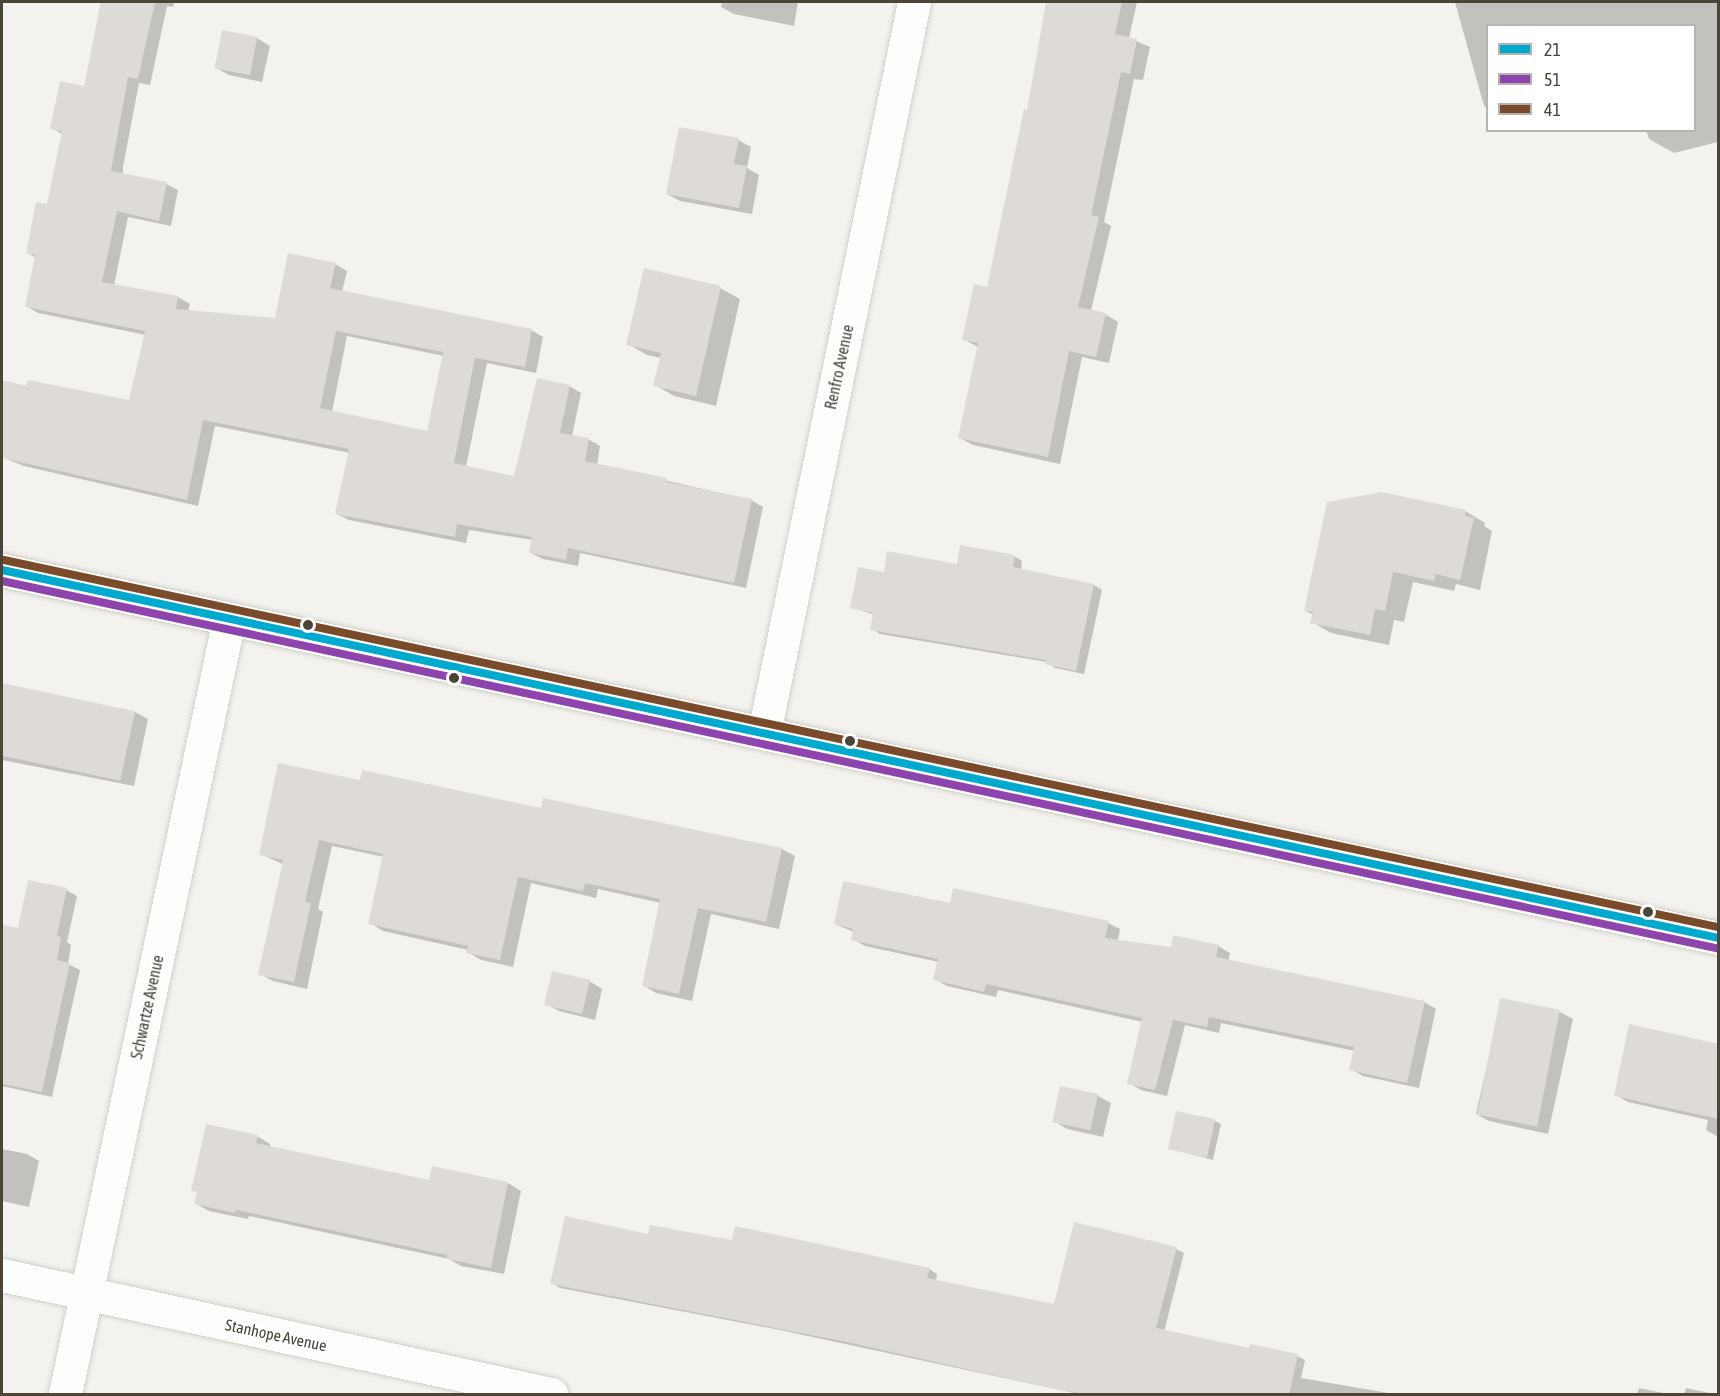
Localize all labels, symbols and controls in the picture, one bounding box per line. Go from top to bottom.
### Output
legend [1486,24,1696,132]
text: 21 [1544,39,1561,60]
text: 51 [1544,69,1561,90]
text: 41 [1544,99,1561,120]
street label: Renfro Avenue [821,323,857,411]
unlabelled marker [302,619,314,631]
unlabelled marker [448,672,460,684]
unlabelled marker [844,735,856,747]
unlabelled marker [1642,906,1654,918]
street label: Schwartze Avenue [127,953,167,1061]
street label: Stanhope Avenue [224,1315,328,1355]

